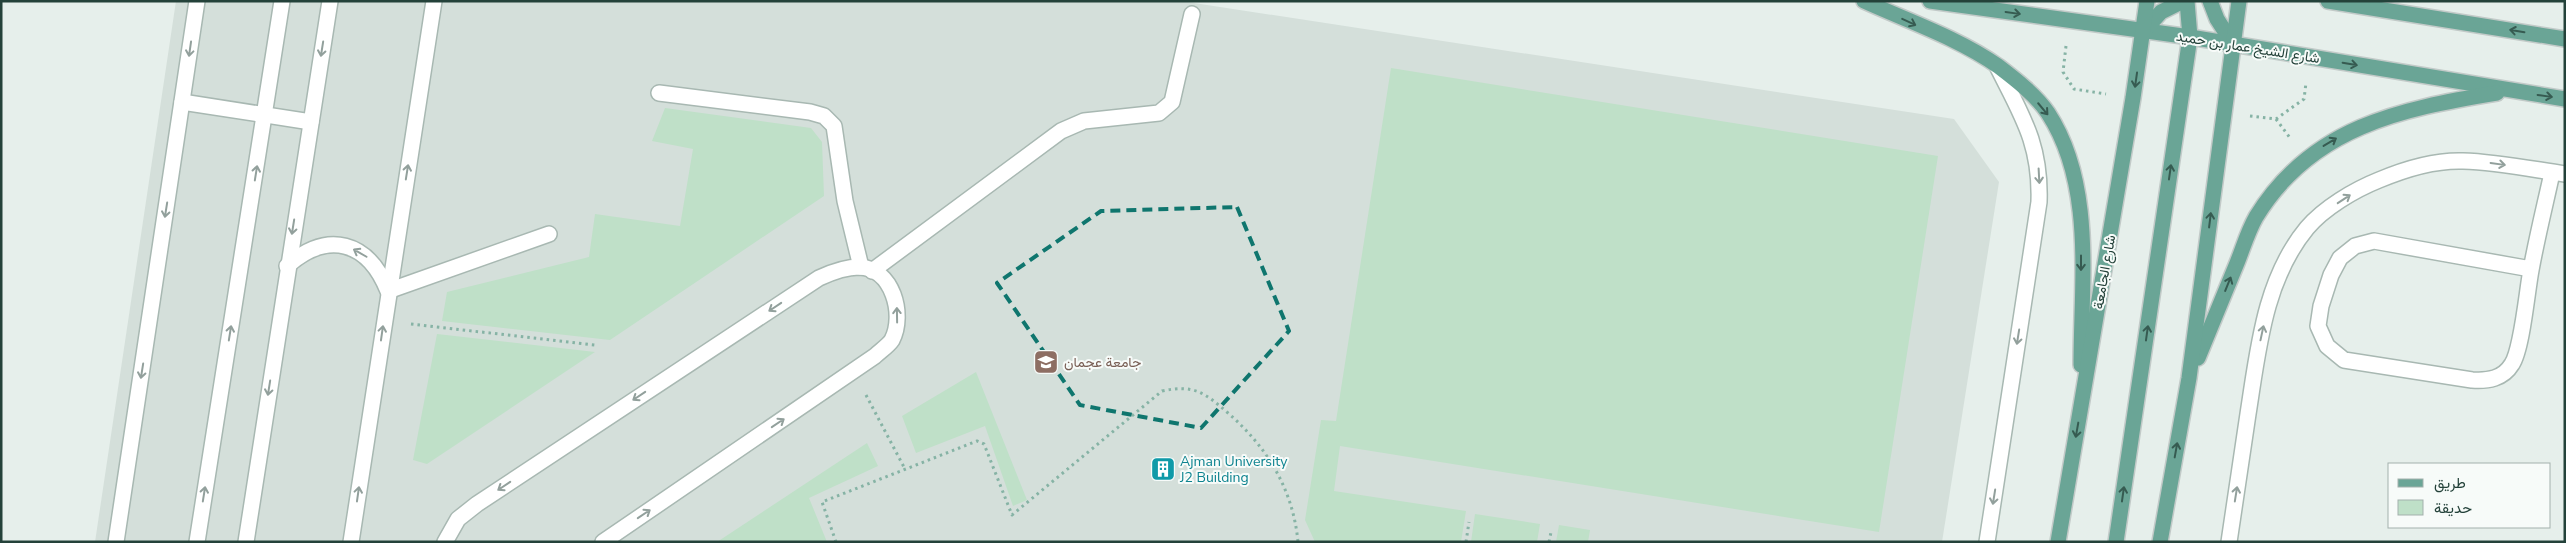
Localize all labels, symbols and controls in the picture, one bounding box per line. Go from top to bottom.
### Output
one-way arrow [2005,8,2021,18]
one-way arrow [1901,17,1916,27]
one-way arrow [2509,26,2525,36]
street label: شارع الشيخ عمار بن حميد [2175,27,2321,69]
one-way arrow [185,41,195,57]
one-way arrow [317,41,327,57]
one-way arrow [2342,59,2358,69]
one-way arrow [2131,72,2141,88]
one-way arrow [2536,91,2552,101]
one-way arrow [2038,102,2049,115]
one-way arrow [2323,136,2337,146]
one-way arrow [2490,159,2506,169]
one-way arrow [2165,164,2175,180]
one-way arrow [251,165,261,181]
one-way arrow [402,165,412,181]
one-way arrow [2034,168,2044,184]
one-way arrow [2336,194,2350,204]
one-way arrow [161,202,171,218]
one-way arrow [2205,212,2215,228]
one-way arrow [288,219,298,235]
street label: شارع الجامعة [2089,234,2121,311]
one-way arrow [353,248,367,258]
one-way arrow [2076,254,2086,271]
one-way arrow [2224,277,2233,293]
one-way arrow [768,302,782,312]
one-way arrow [892,308,902,324]
one-way arrow [377,325,387,341]
one-way arrow [2142,325,2152,341]
one-way arrow [226,326,236,342]
one-way arrow [2258,326,2267,342]
one-way arrow [2013,328,2023,344]
school or university icon: جامعة عجمان [1033,349,1059,375]
place label: جامعة عجمان [1064,353,1141,372]
one-way arrow [137,363,147,379]
one-way arrow [263,379,273,395]
one-way arrow [632,391,646,402]
one-way arrow [771,418,785,428]
one-way arrow [2071,422,2081,438]
one-way arrow [2172,442,2182,458]
place label: Ajman University J2 Building [1179,452,1288,487]
building icon: Ajman University J2 Building [1150,456,1176,482]
legend [2388,463,2551,528]
text: طريق [2434,473,2466,493]
one-way arrow [497,481,511,491]
one-way arrow [200,486,210,502]
one-way arrow [353,486,363,502]
one-way arrow [2119,486,2129,502]
one-way arrow [2231,486,2241,502]
one-way arrow [1988,489,1998,505]
text: حديقة [2434,498,2472,518]
one-way arrow [636,509,650,519]

